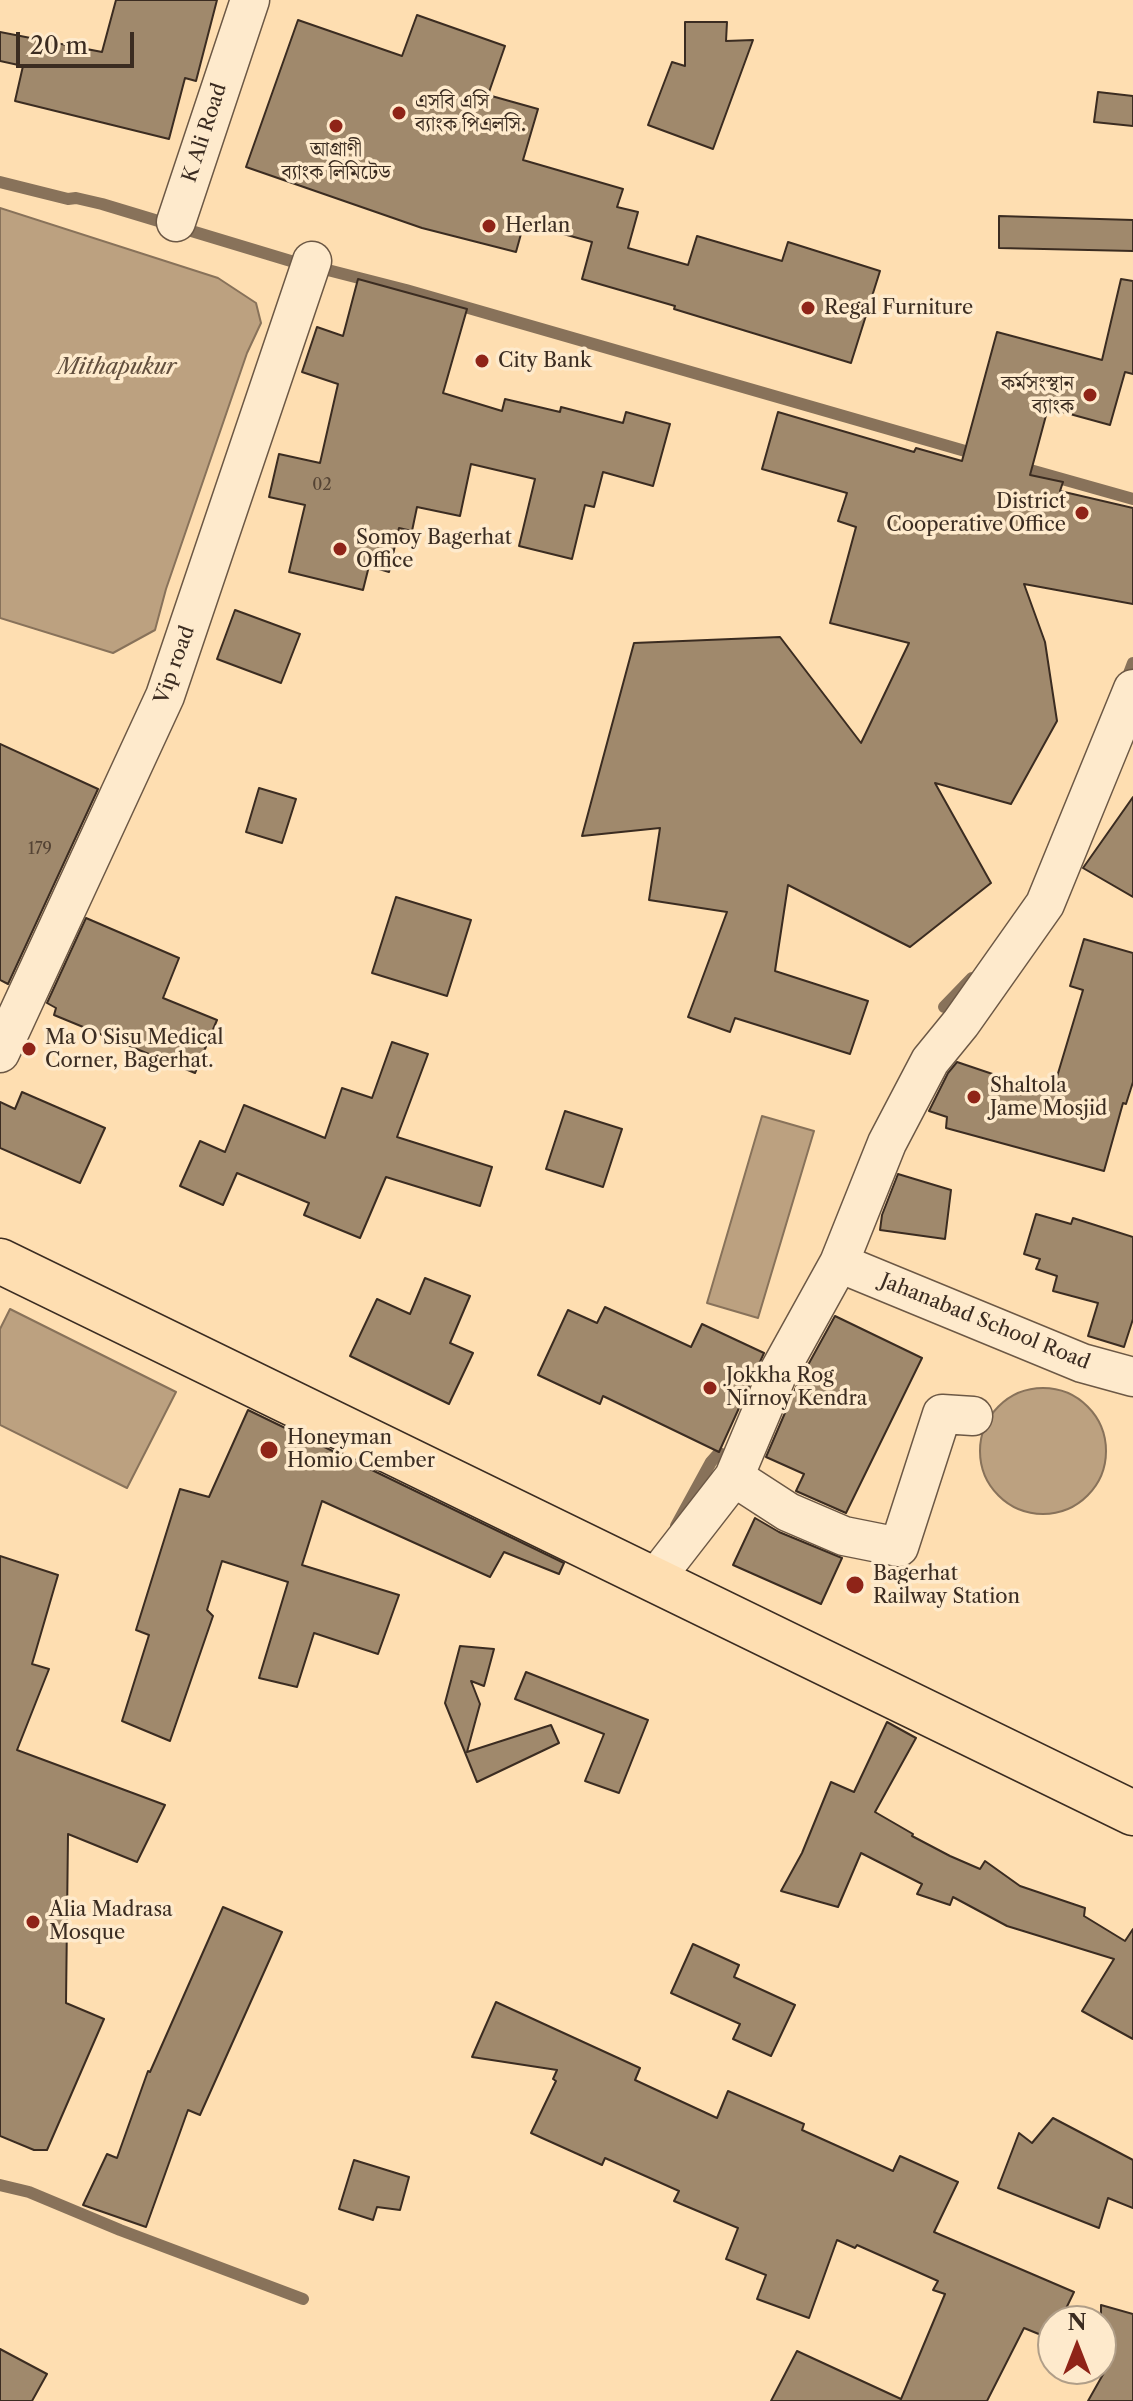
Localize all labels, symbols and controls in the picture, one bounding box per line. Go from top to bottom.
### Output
scale bar [20,16,138,66]
text: 20 m [30,31,88,60]
street label: K Ali Road [178,81,232,185]
place label: এসবি এসি ব্যাংক পিএলসি. [415,90,526,137]
marker: এসবি এসি ব্যাংক পিএলসি. [390,104,408,122]
marker: আগ্রাণী ব্যাংক লিমিটেড [327,117,345,135]
place label: আগ্রাণী ব্যাংক লিমিটেড [281,138,391,185]
place label: Herlan [505,214,570,238]
marker: Herlan [480,217,498,235]
place label: Regal Furniture [824,296,973,320]
marker: Regal Furniture [799,299,817,317]
place label: City Bank [498,349,592,373]
marker: City Bank [473,352,491,370]
water label: Mithapukur [58,355,176,381]
place label: কর্মসংস্থান ব্যাংক [1001,372,1074,419]
marker: কর্মসংস্থান ব্যাংক [1081,386,1099,404]
house number: 02 [312,475,332,495]
place label: District Cooperative Office [886,490,1066,537]
marker: District Cooperative Office [1073,504,1091,522]
place label: Somoy Bagerhat Office [356,526,512,573]
marker: Somoy Bagerhat Office [331,540,349,558]
street label: Vip road [150,623,200,707]
house number: 179 [28,839,52,859]
place label: Ma O Sisu Medical Corner, Bagerhat. [45,1026,224,1073]
marker: Ma O Sisu Medical Corner, Bagerhat. [20,1040,38,1058]
place label: Shaltola Jame Mosjid [990,1074,1107,1121]
marker: Shaltola Jame Mosjid [965,1088,983,1106]
street label: Jahanabad School Road [877,1269,1093,1375]
place label: Jokkha Rog Nirnoy Kendra [726,1364,867,1411]
marker: Jokkha Rog Nirnoy Kendra [701,1379,719,1397]
place label: Honeyman Homio Cember [287,1426,435,1473]
marker: Honeyman Homio Cember [258,1439,280,1461]
place label: Bagerhat Railway Station [873,1562,1020,1609]
marker: Bagerhat Railway Station [844,1574,866,1596]
place label: Alia Madrasa Mosque [49,1898,173,1945]
marker: Alia Madrasa Mosque [24,1913,42,1931]
north arrow [1037,2305,1117,2385]
text: N [1067,2309,1087,2336]

